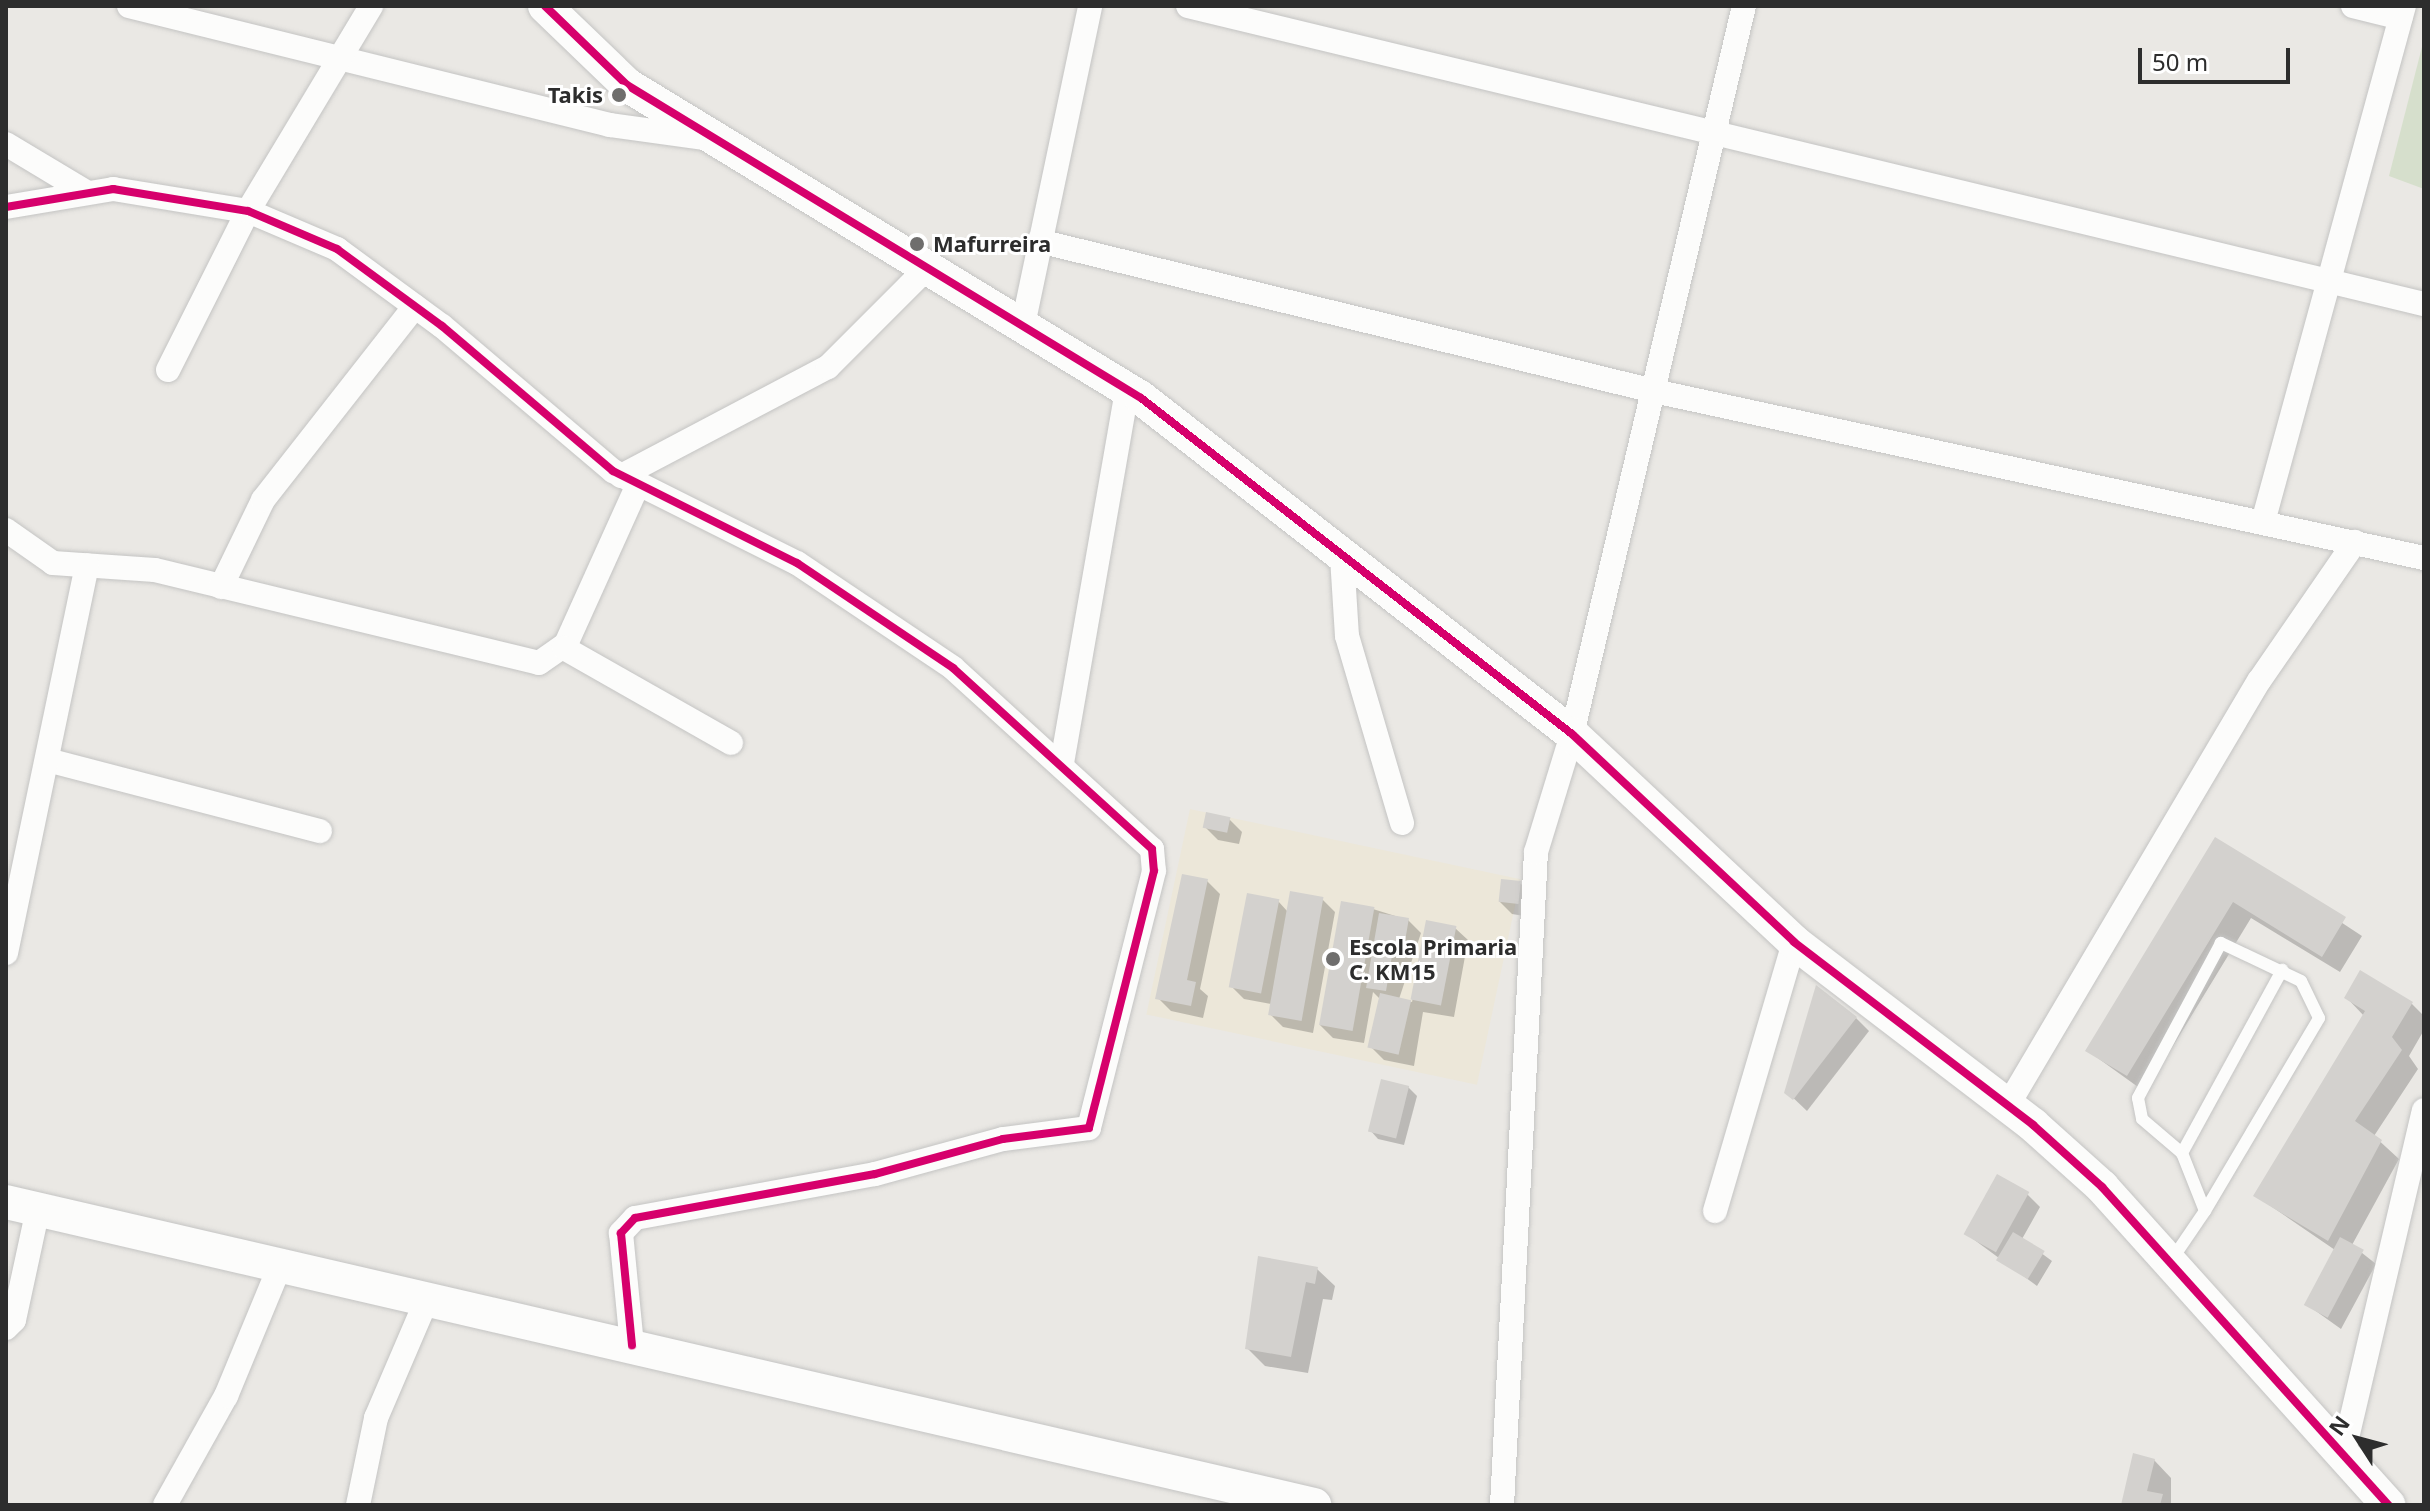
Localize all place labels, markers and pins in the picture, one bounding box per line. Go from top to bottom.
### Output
place label: Takis [548,82,603,108]
marker: Takis [610,86,628,104]
place label: Mafurreira [933,231,1051,257]
marker: Mafurreira [908,235,926,253]
place label: Escola Primaria C. KM15 [1349,933,1517,984]
marker: Escola Primaria C. KM15 [1324,950,1342,968]

